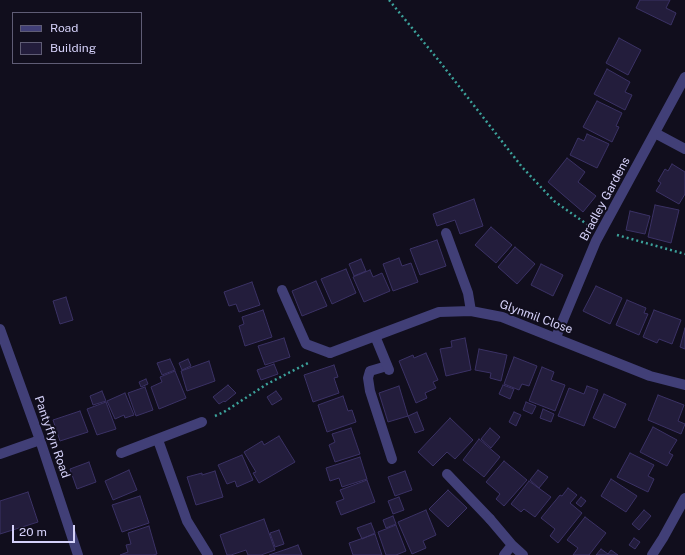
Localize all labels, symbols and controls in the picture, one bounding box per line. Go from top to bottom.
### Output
legend [12,12,142,64]
text: Road [50,21,78,35]
text: Building [50,41,96,55]
street label: Bradley Gardens [577,155,633,243]
street label: Glynmil Close [497,297,575,337]
street label: Pantyffyn Road [31,394,73,480]
scale bar [14,517,77,543]
text: 20 m [19,525,47,539]

